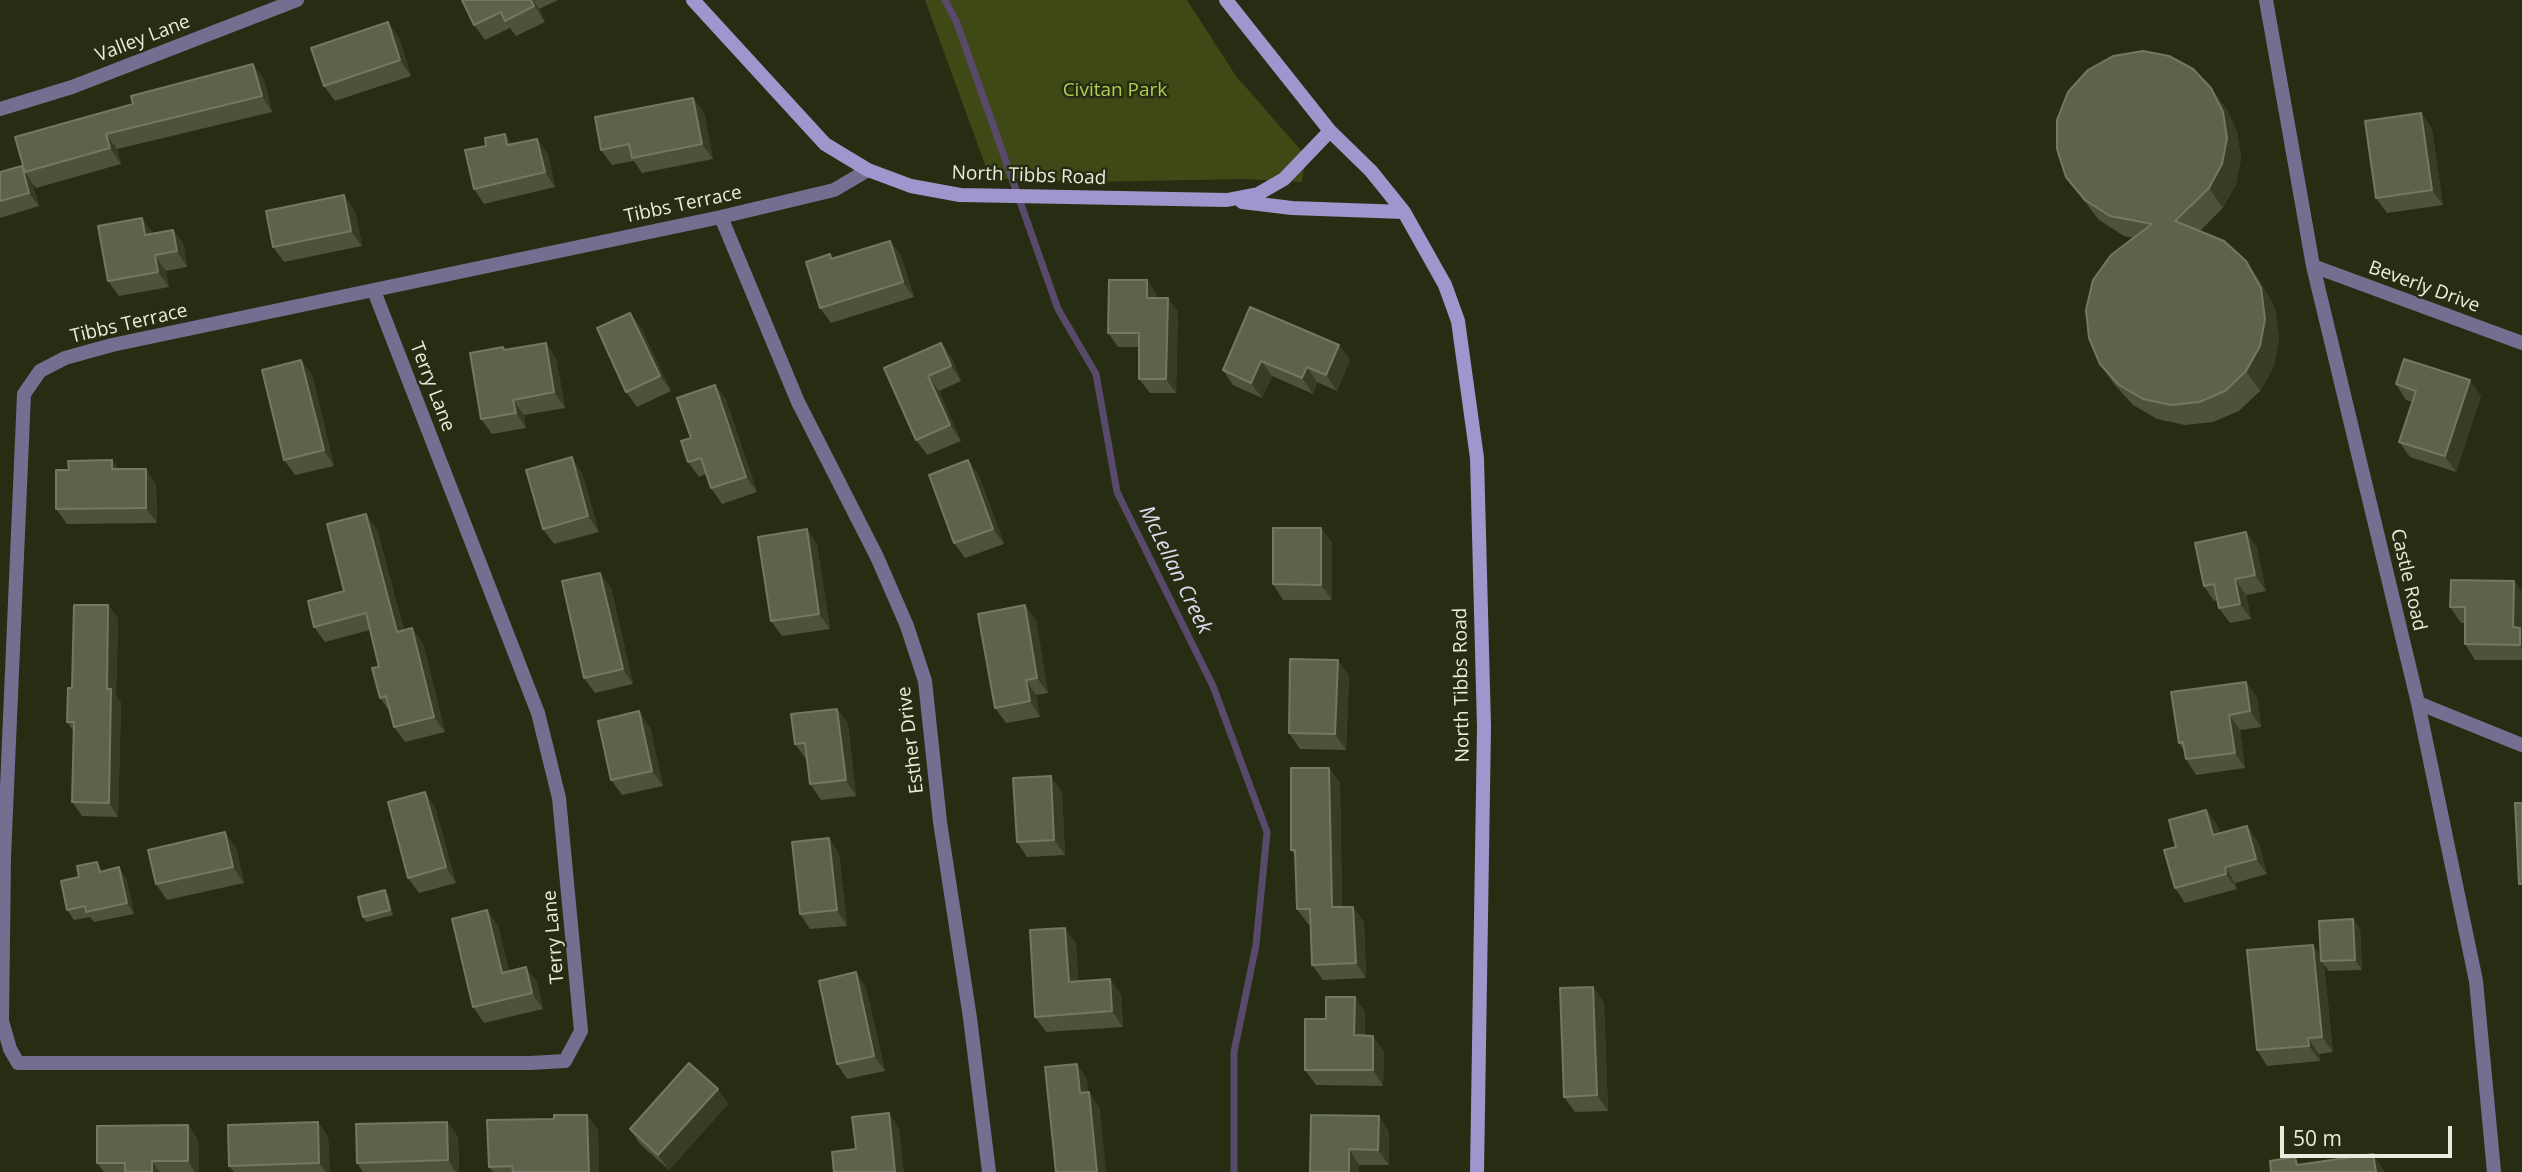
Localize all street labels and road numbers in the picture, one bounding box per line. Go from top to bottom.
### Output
street label: Valley Lane [93,11,193,67]
street label: North Tibbs Road [951,162,1107,190]
street label: Tibbs Terrace [622,181,744,229]
street label: Beverly Drive [2365,256,2483,318]
street label: Tibbs Terrace [68,299,190,349]
street label: Terry Lane [405,339,459,435]
street label: Castle Road [2385,527,2431,633]
street label: North Tibbs Road [1449,607,1475,763]
street label: Esther Drive [893,685,929,795]
street label: Terry Lane [539,889,569,985]

